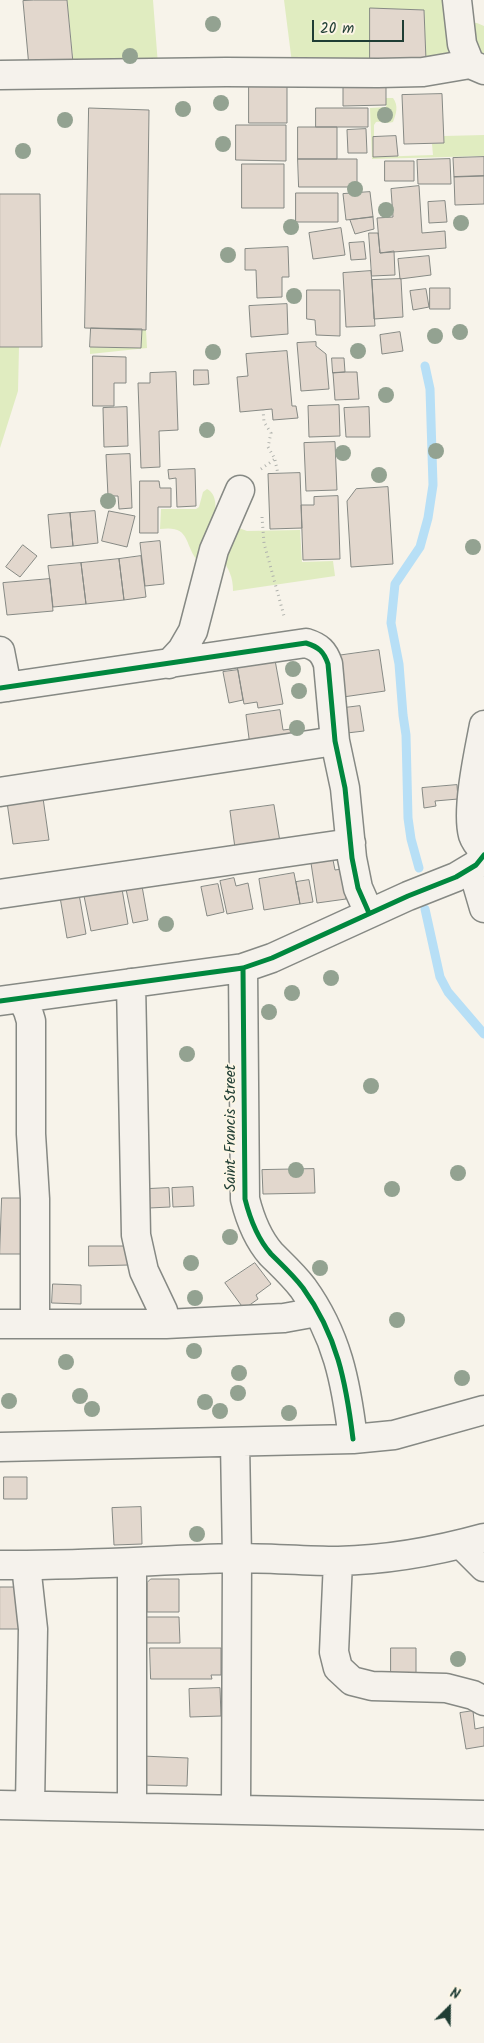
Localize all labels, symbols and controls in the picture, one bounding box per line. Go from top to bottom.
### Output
scale bar [314,10,406,42]
text: 20 m [320,17,354,41]
street label: Saint Francis Street [223,1065,241,1191]
text: N [446,1982,463,2006]
north arrow [424,1983,474,2033]

